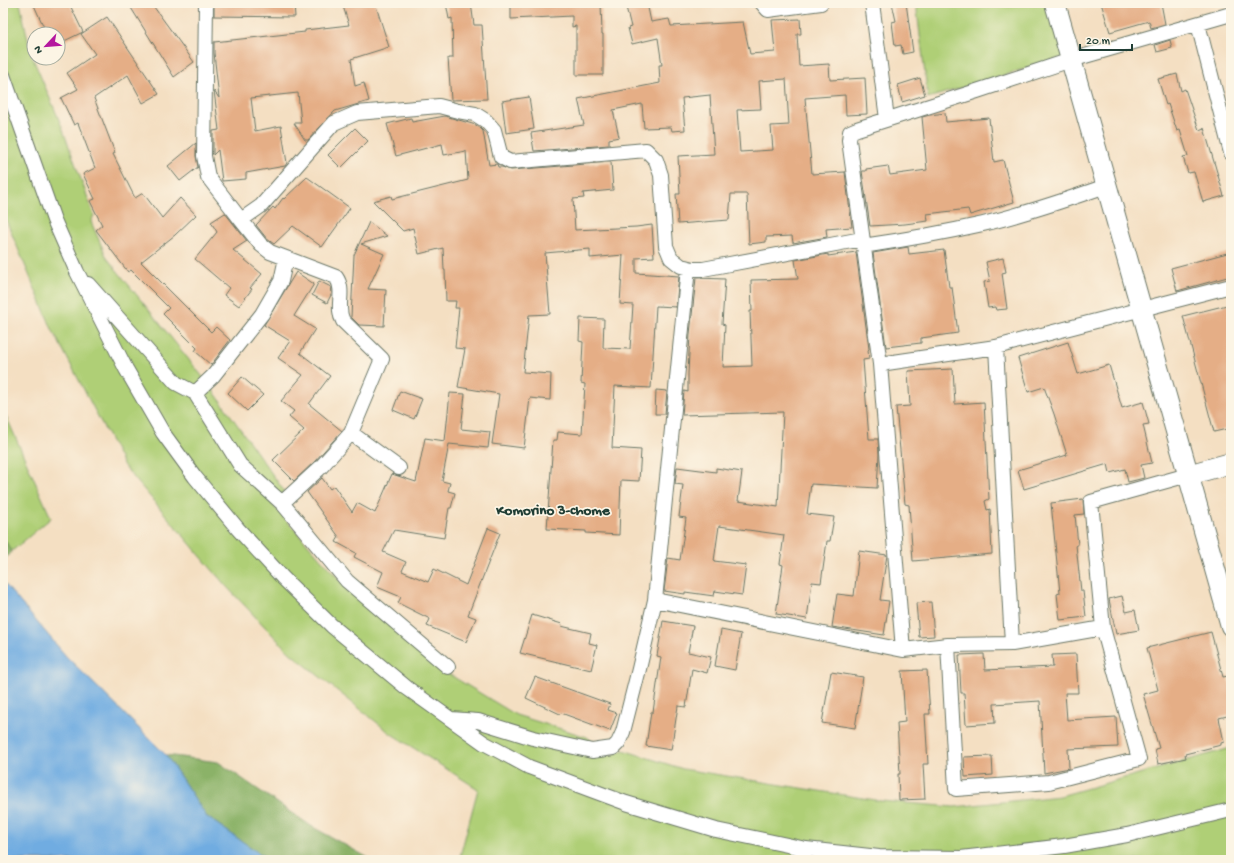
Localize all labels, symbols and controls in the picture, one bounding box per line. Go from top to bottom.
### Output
north arrow [26,26,66,66]
scale bar [1080,26,1132,52]
text: 20 m [1086,35,1111,49]
text: N [32,44,46,55]
district label: Komorino 3-chome [495,502,611,520]

